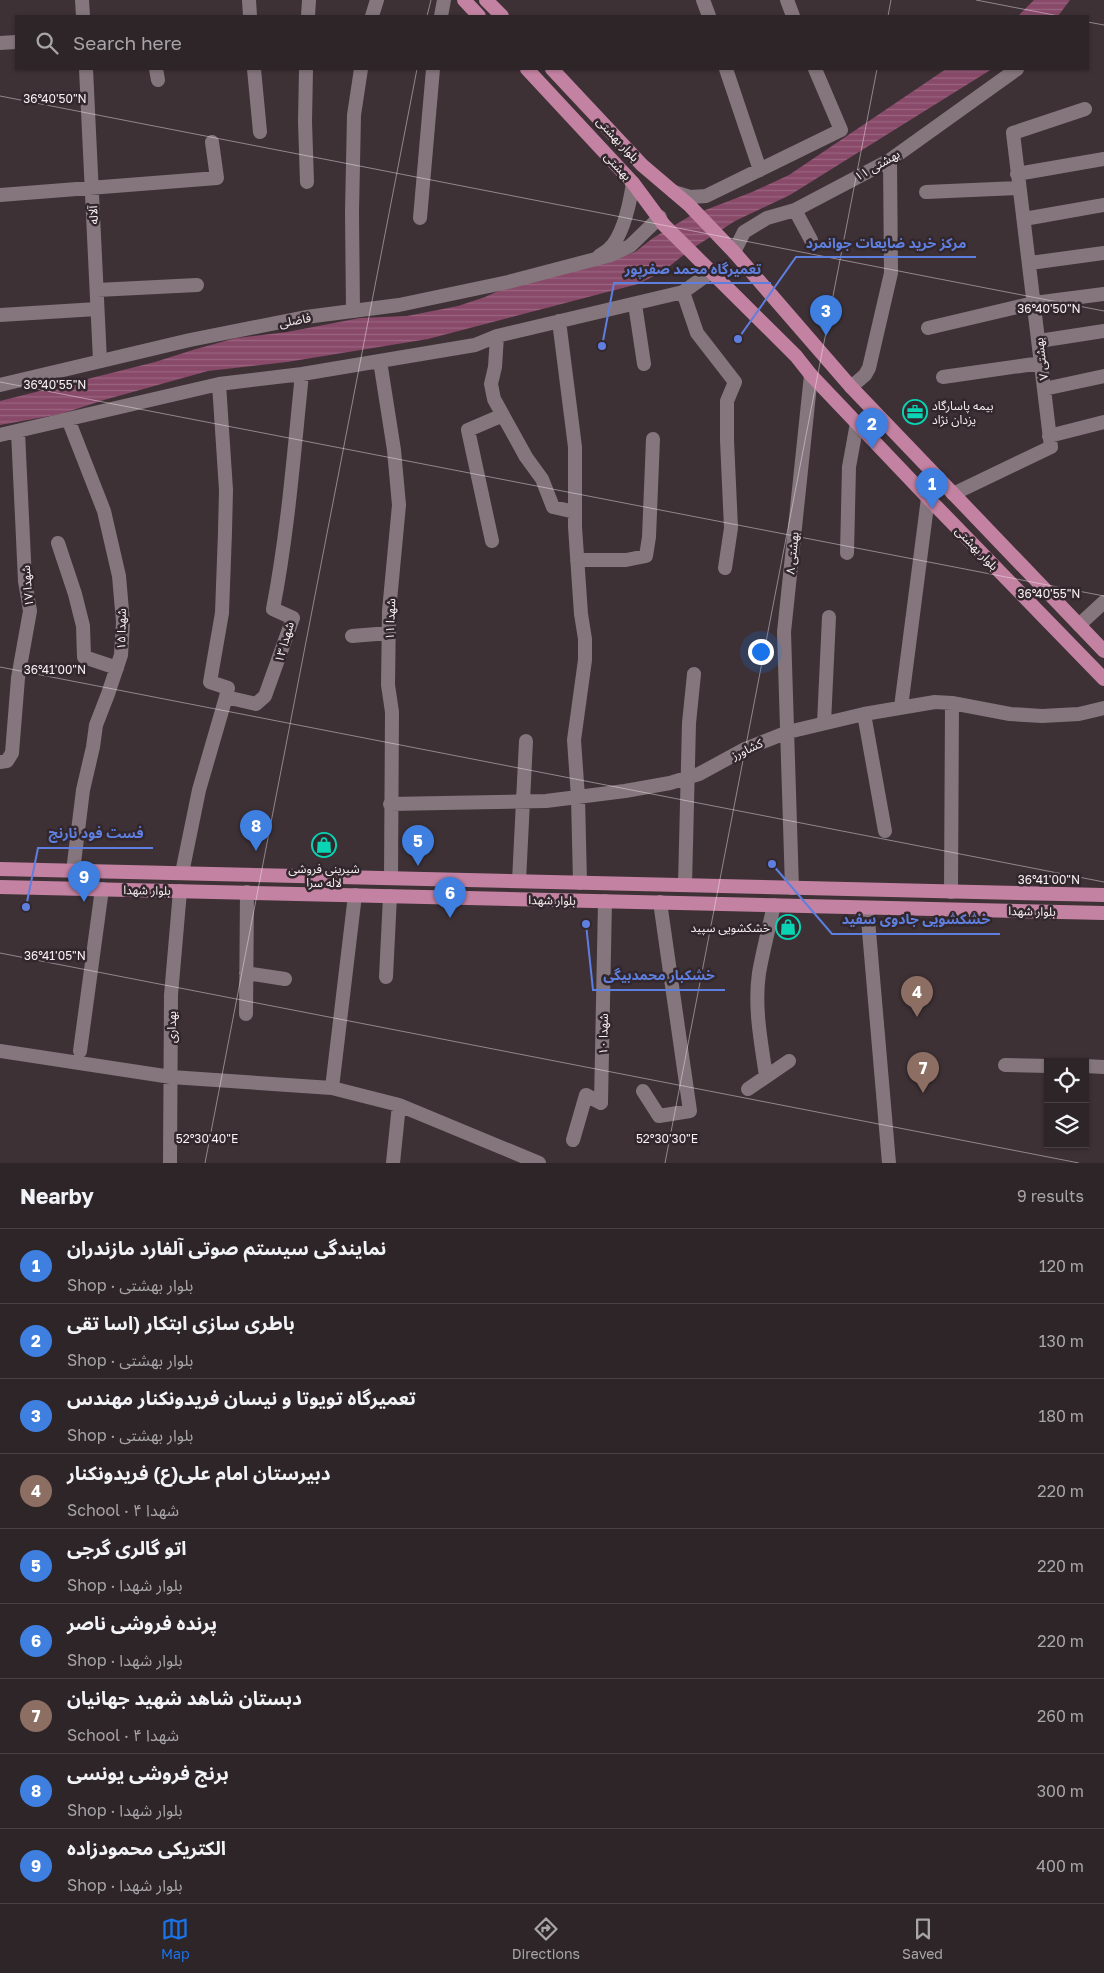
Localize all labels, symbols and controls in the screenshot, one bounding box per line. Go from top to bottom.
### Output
search box [15,15,1089,70]
icon: search [33,29,61,57]
text: Search here [73,31,182,54]
text: 36°40'50"N [23,91,87,106]
street label: بلوار بهشتی [594,114,642,164]
street label: بهشتی ۱۱ [852,146,902,184]
street label: بهشتی [601,149,635,183]
street label: آلاله [85,205,101,225]
callout: مرکز خرید ضایعات جوانمرد [796,228,976,257]
text: مرکز خرید ضایعات جوانمرد [806,234,966,252]
callout: تعمیرگاه محمد صفرپور [614,254,771,283]
text: تعمیرگاه محمد صفرپور [624,260,761,279]
pin: 3 [810,295,842,336]
text: 36°40'50"N [1017,301,1081,316]
street label: فاضلی [278,310,312,330]
street label: بهشتی ۷ [1031,337,1051,381]
text: 36°40'55"N [23,377,87,392]
place label: بیمه پاسارگاد یزدان نژاد [932,398,994,427]
office icon: بیمه پاسارگاد یزدان نژاد [902,399,928,425]
pin: 2 [856,408,888,449]
pin: 1 [916,468,948,509]
street label: بلوار بهشتی [952,523,1002,573]
street label: بهشتی ۸ [782,531,802,575]
street label: شهدا ۱۷ [18,565,36,607]
text: 36°40'55"N [1017,586,1081,601]
street label: شهدا ۱۱ [382,598,398,640]
street label: شهدا ۱۵ [113,608,129,650]
street label: شهدا ۱۳ [271,620,297,664]
your location [748,639,774,665]
text: 36°41'00"N [24,662,86,677]
street label: کشاورز [728,735,766,763]
pin: 8 [240,810,272,851]
callout: فست فود نارنج [38,819,153,848]
text: فست فود نارنج [49,824,143,843]
pin: 5 [402,825,434,866]
shop icon: شیرینی فروشی لاله سرا [311,832,337,858]
pin: 9 [68,861,100,902]
place label: شیرینی فروشی لاله سرا [288,861,360,890]
text: 36°41'00"N [1018,872,1080,887]
pin: 6 [434,877,466,918]
street label: بلوار شهدا [123,882,171,898]
street label: بلوار شهدا [528,892,576,908]
street label: بلوار شهدا [1008,903,1056,919]
callout: خشکشویی جادوی سفید [832,905,1000,934]
text: خشکشویی جادوی سفید [842,910,990,927]
shop icon: خشکشویی سپید [775,914,801,940]
place label: خشکشویی سپید [691,920,770,936]
text: 36°41'05"N [24,948,86,963]
callout: خشکبار محمدبیگی [593,961,725,990]
text: خشکبار محمدبیگی [603,966,715,984]
pin: 4 [901,976,933,1017]
street label: بهداری [164,1011,179,1043]
street label: شهدا ۱۰ [595,1013,611,1055]
pin: 7 [907,1052,939,1093]
map controls [1044,1058,1089,1148]
button: locate [1044,1058,1089,1103]
button: layers [1044,1103,1089,1148]
text: 52°30'40"E [176,1131,238,1146]
text: 52°30'30"E [636,1131,698,1146]
text: Nearby [20,1183,94,1209]
text: 9 results [1017,1186,1084,1206]
text: نمایندگی سیستم صوتی آلفارد مازندران [67,1236,386,1259]
text: 1 [32,1256,40,1276]
text: 120 m [1039,1256,1084,1276]
text: Shop · بلوار بهشتی [67,1275,193,1295]
text: باطری سازی ابتکار (اسا تقی [67,1311,295,1334]
text: 2 [31,1331,41,1351]
text: 130 m [1039,1331,1084,1351]
text: Shop · بلوار بهشتی [67,1350,193,1370]
text: تعمیرگاه تویوتا و نیسان فریدونکنار مهندس [67,1386,416,1409]
text: 3 [31,1406,41,1426]
text: 180 m [1038,1406,1084,1426]
text: Shop · بلوار بهشتی [67,1425,193,1445]
text: دبیرستان امام علی(ع) فریدونکنار [67,1461,331,1484]
text: 4 [31,1481,41,1501]
text: 220 m [1037,1481,1084,1501]
text: School · شهدا ۴ [67,1500,179,1520]
text: اتو گالری گرجی [67,1536,187,1559]
text: 5 [31,1556,41,1576]
text: 220 m [1037,1556,1084,1576]
text: Shop · بلوار شهدا [67,1575,183,1595]
text: پرنده فروشی ناصر [67,1611,217,1634]
text: 6 [31,1631,41,1651]
text: 220 m [1037,1631,1084,1651]
text: Shop · بلوار شهدا [67,1650,183,1670]
text: دبستان شاهد شهید جهانیان [67,1686,302,1709]
text: 7 [32,1706,40,1726]
text: 260 m [1037,1706,1084,1726]
text: School · شهدا ۴ [67,1725,179,1745]
text: برنج فروشی یونسی [67,1761,229,1784]
text: 8 [31,1781,41,1801]
text: 300 m [1037,1781,1084,1801]
text: Shop · بلوار شهدا [67,1800,183,1820]
text: الکتریکی محمودزاده [67,1836,226,1859]
text: 9 [31,1856,41,1876]
text: 400 m [1036,1856,1084,1876]
text: Shop · بلوار شهدا [67,1875,183,1895]
tab: Map [161,1915,190,1962]
tab: Directions [512,1915,580,1962]
tab: Saved [902,1915,943,1962]

